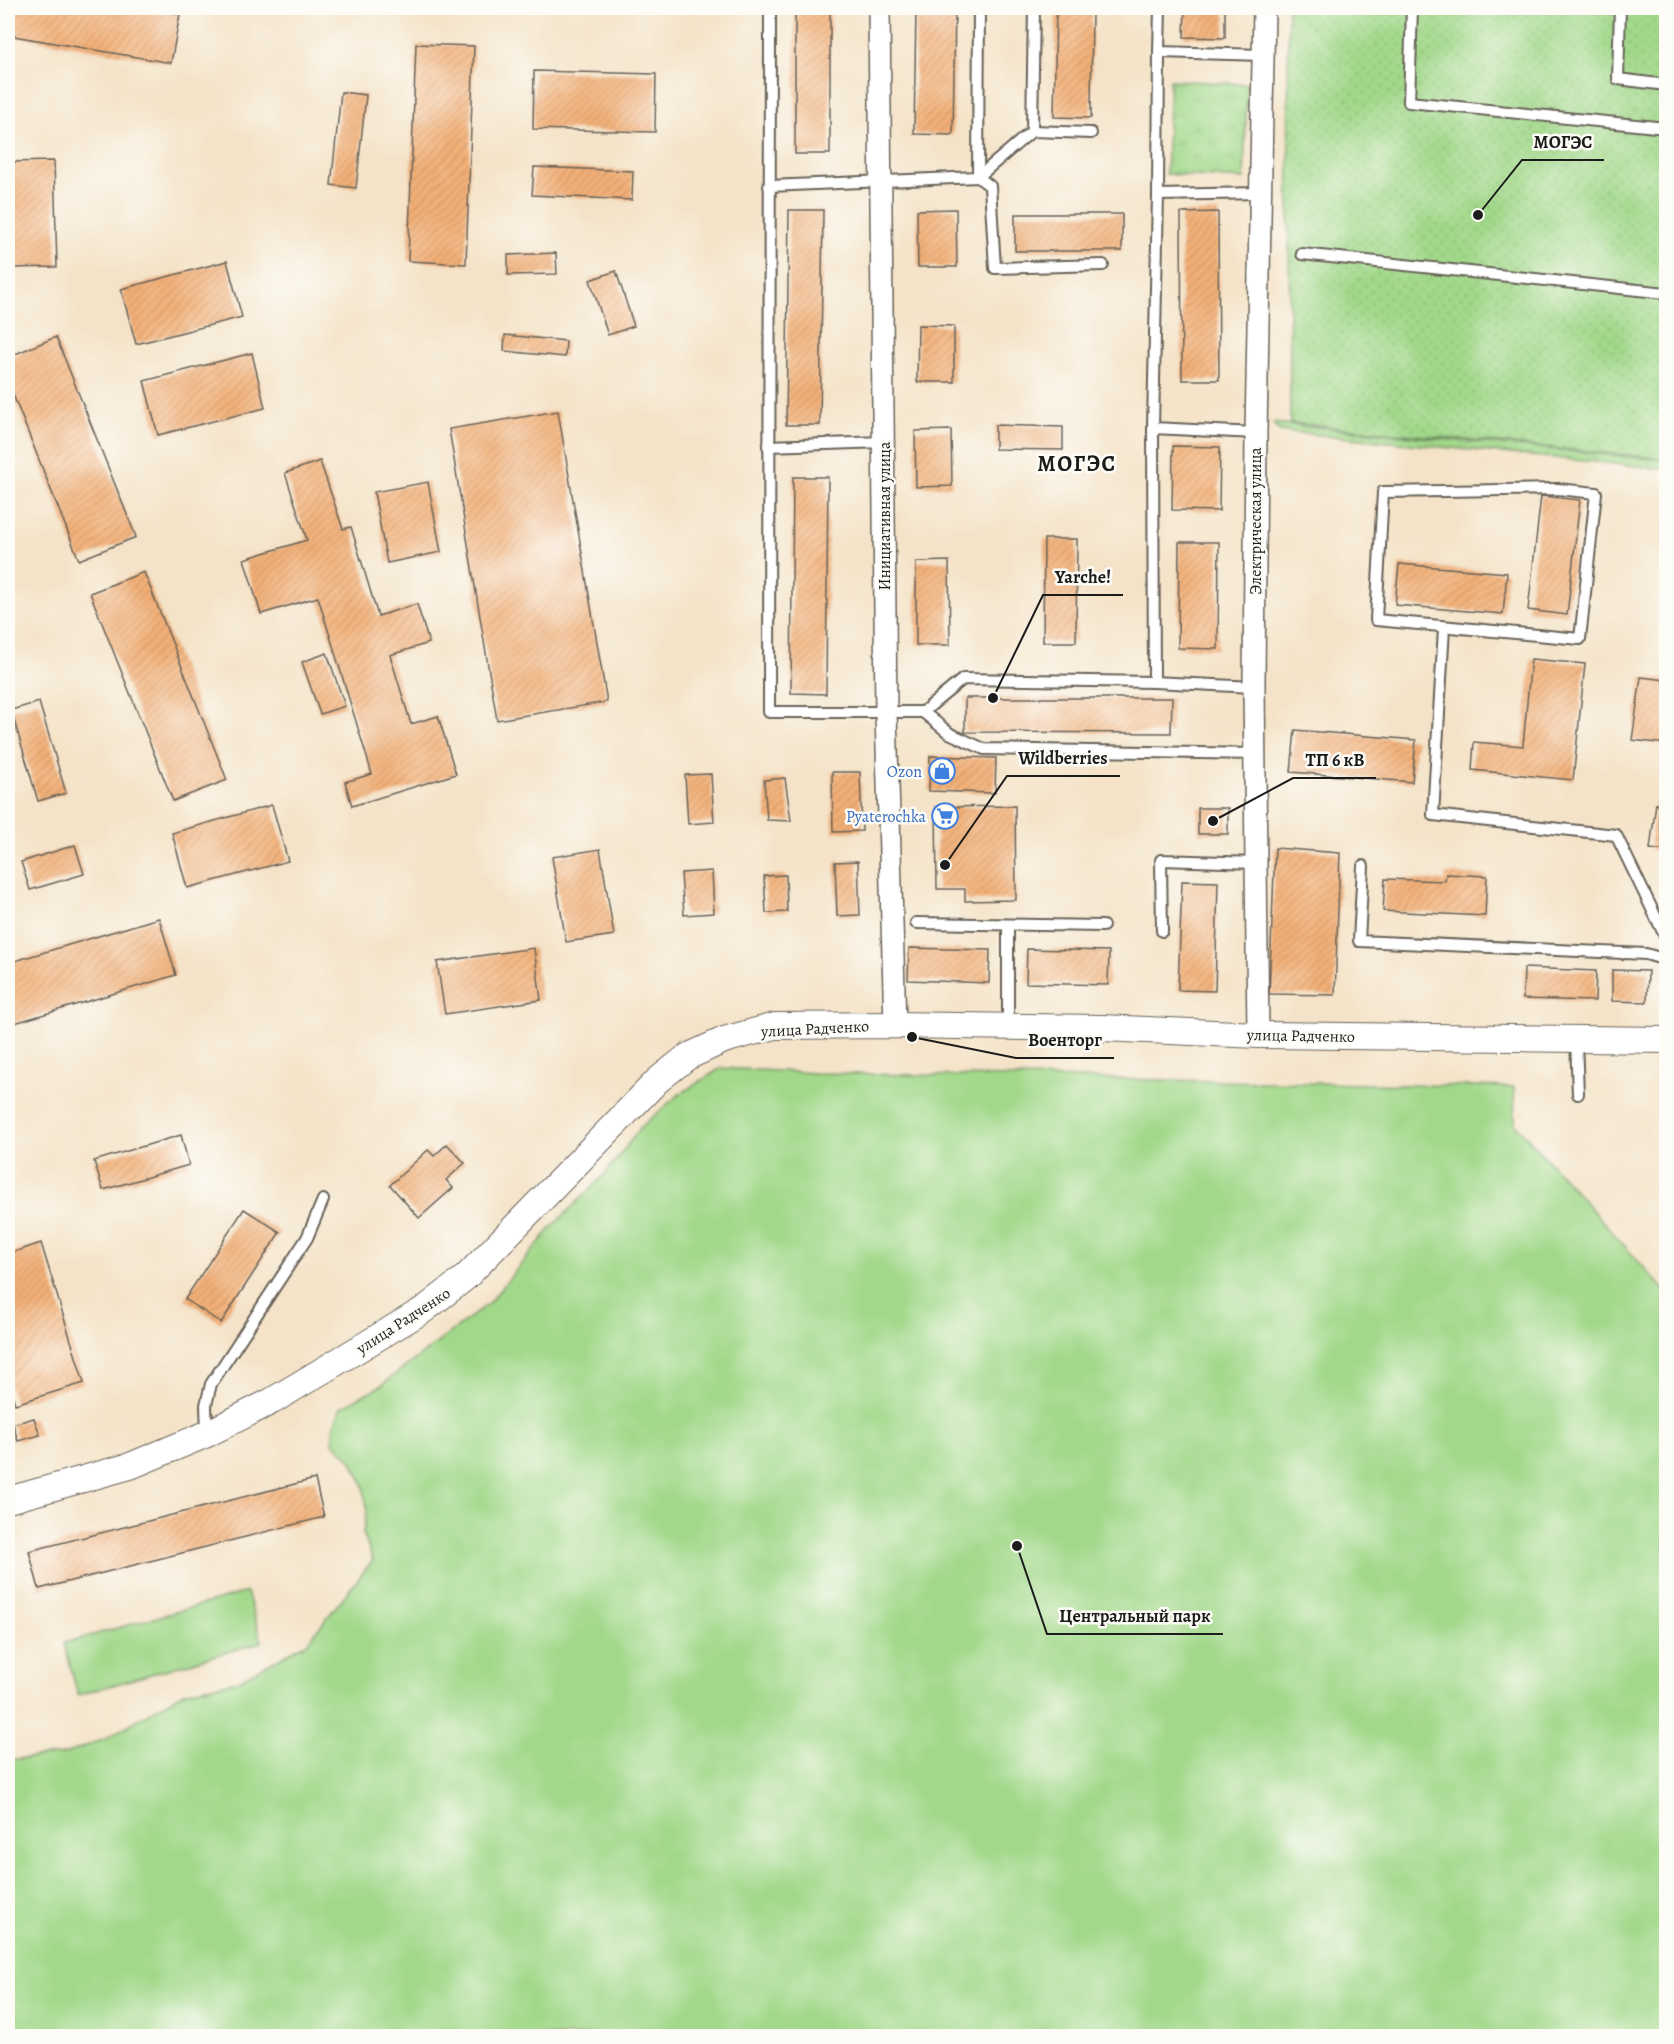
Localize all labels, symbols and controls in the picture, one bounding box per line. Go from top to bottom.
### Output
callout: МОГЭС [1522,124,1604,160]
text: МОГЭС [1534,130,1592,154]
street label: Инициативная улица [874,441,896,590]
street label: Электрическая улица [1245,447,1267,595]
district label: МОГЭС [1037,449,1117,479]
callout: Yarche! [1043,559,1123,595]
text: Yarche! [1054,565,1111,589]
callout: Wildberries [1007,740,1120,776]
callout: ТП 6 кВ [1293,742,1376,778]
text: Wildberries [1017,746,1108,770]
text: ТП 6 кВ [1306,748,1364,772]
shop icon: Ozon [927,756,957,786]
place label: Ozon [887,761,922,783]
supermarket icon: Pyaterochka [930,801,960,831]
place label: Pyaterochka [846,806,927,828]
street label: улица Радченко [759,1015,870,1043]
callout: Военторг [1016,1022,1114,1058]
street label: улица Радченко [1246,1024,1355,1048]
text: Военторг [1028,1028,1102,1052]
street label: улица Радченко [351,1282,455,1360]
callout: Центральный парк [1047,1598,1223,1634]
text: Центральный парк [1059,1604,1211,1628]

